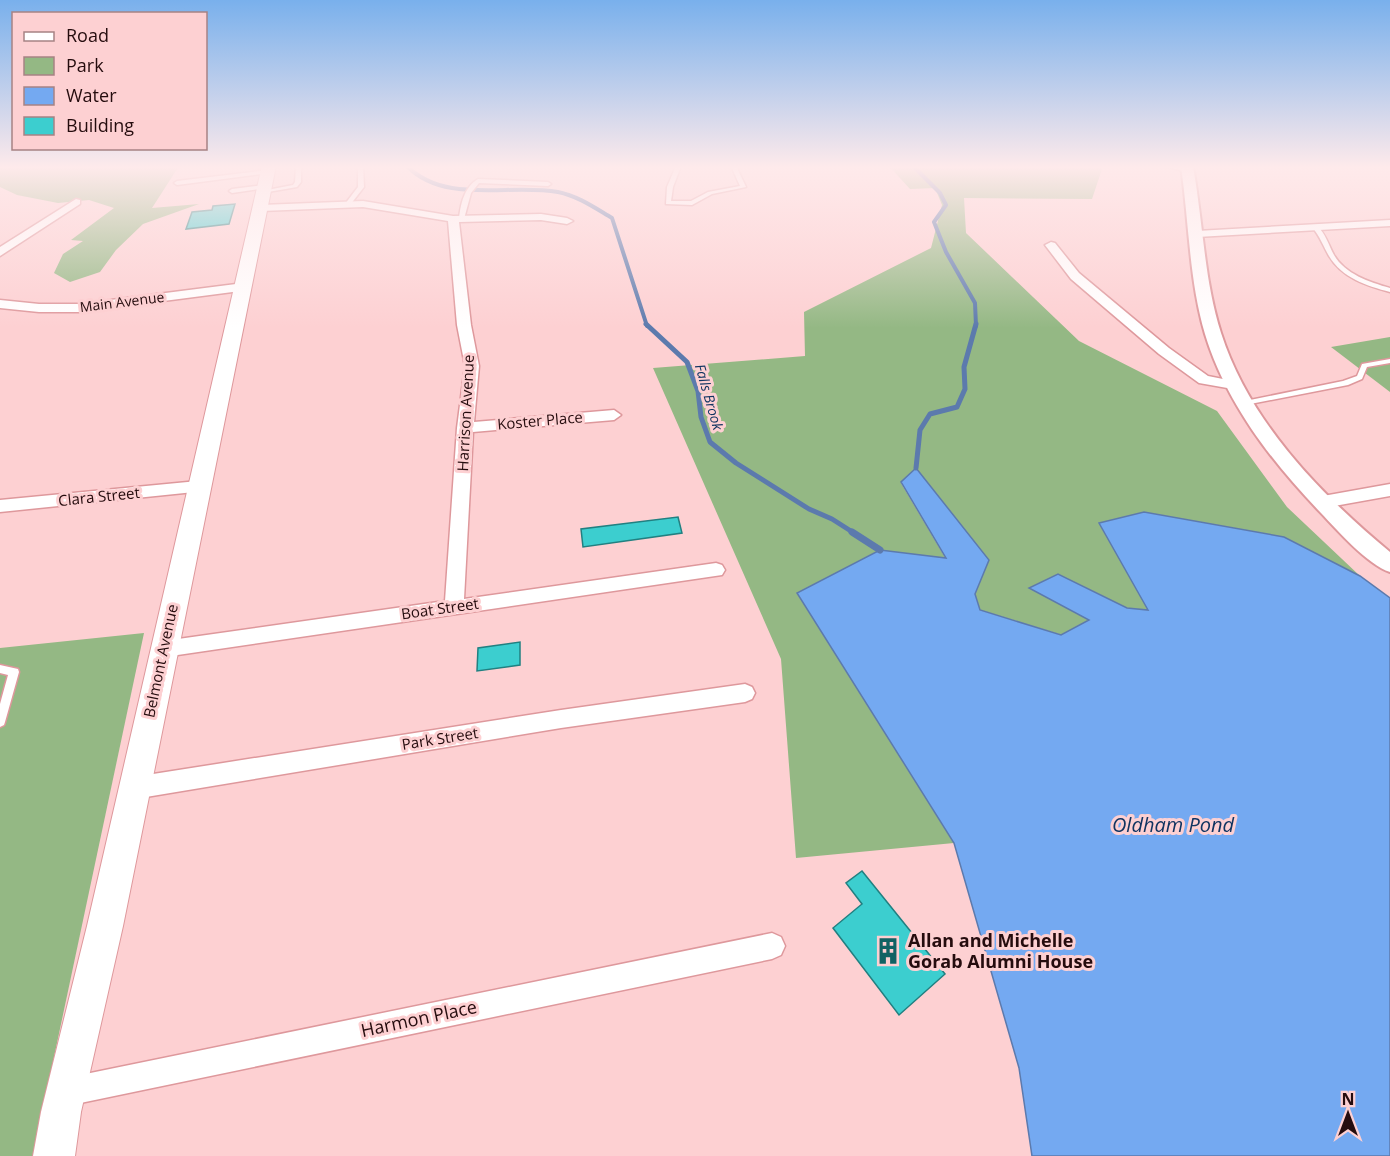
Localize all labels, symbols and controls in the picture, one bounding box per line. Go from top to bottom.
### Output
legend [12,12,207,150]
text: Road [66,23,109,47]
text: Park [66,53,104,77]
text: Water [66,83,117,107]
text: Building [66,113,134,137]
street label: Main Avenue [79,287,165,316]
street label: Harrison Avenue [452,354,478,472]
water label: Falls Brook [691,362,728,433]
street label: Koster Place [496,406,584,434]
street label: Clara Street [57,482,141,510]
street label: Boat Street [400,593,480,623]
street label: Belmont Avenue [138,602,182,719]
street label: Park Street [400,722,480,754]
water label: Oldham Pond [1112,811,1235,838]
place label: Allan and Michelle Gorab Alumni House [908,928,1093,973]
building icon: Allan and Michelle Gorab Alumni House [873,936,903,966]
street label: Harmon Place [359,994,479,1042]
north arrow [1318,1084,1378,1144]
text: N [1341,1088,1355,1110]

